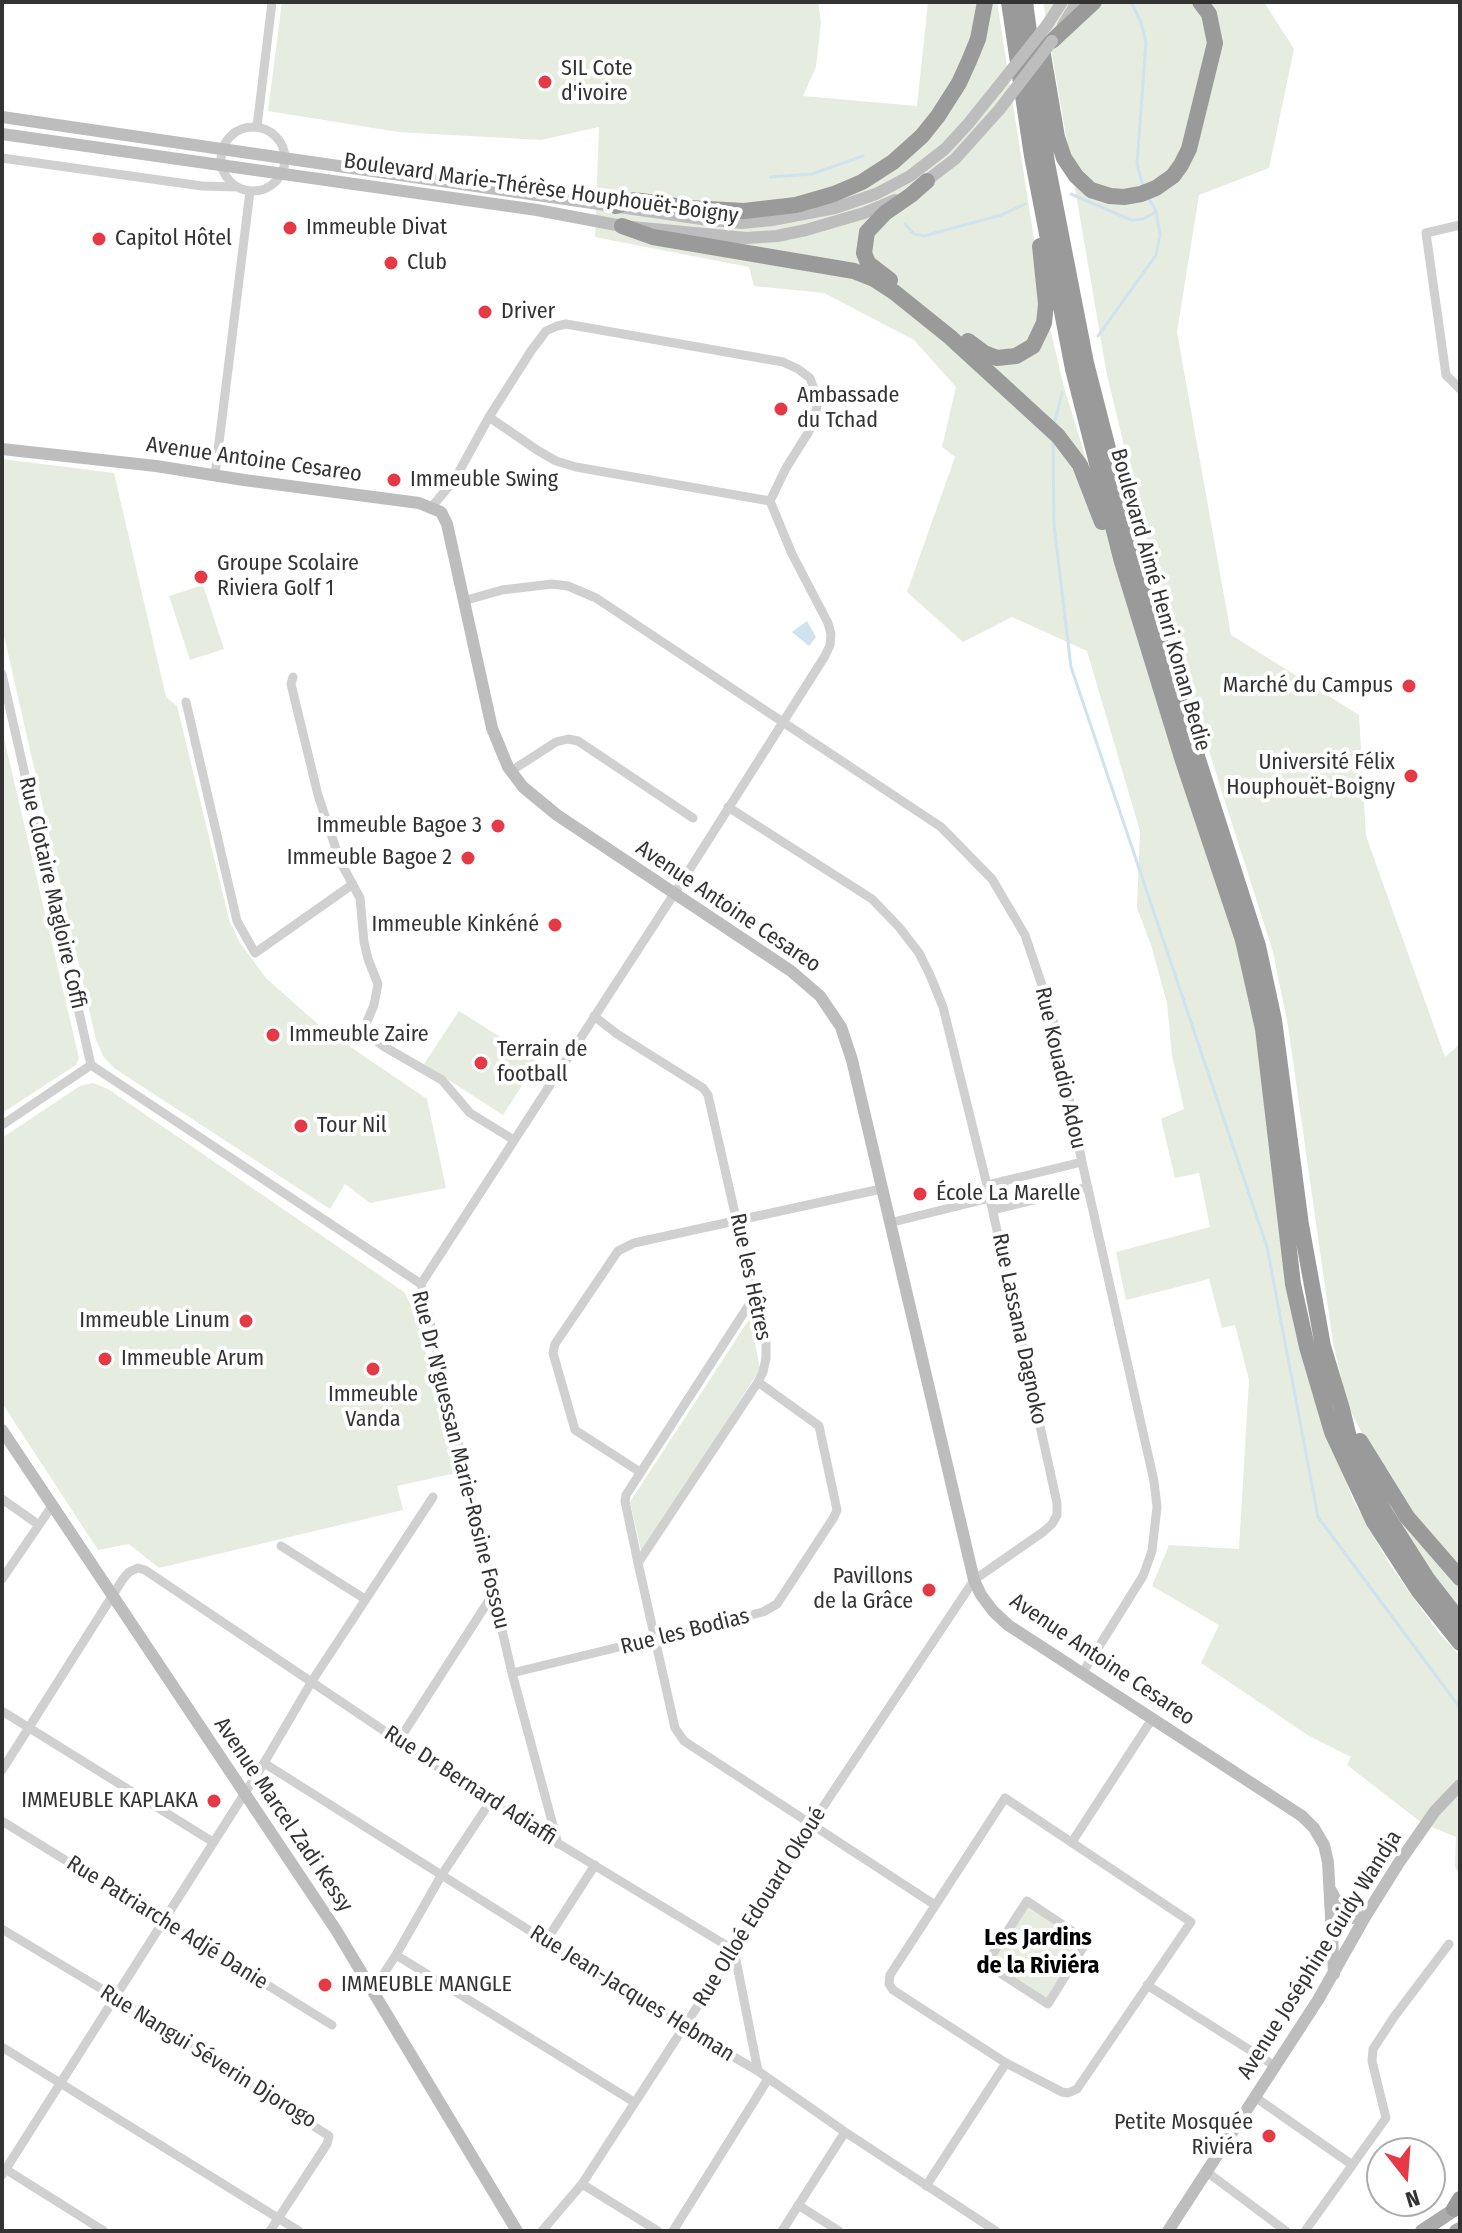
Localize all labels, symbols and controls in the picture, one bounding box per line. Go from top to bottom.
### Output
place label: SIL Cote d'ivoire [561,56,633,108]
marker: SIL Cote d'ivoire [536,73,554,91]
street label: Boulevard Marie-Thérèse Houphouët-Boigny [342,148,740,230]
place label: Immeuble Divat [306,215,447,241]
marker: Immeuble Divat [281,219,299,237]
place label: Capitol Hôtel [115,226,232,252]
marker: Capitol Hôtel [90,230,108,248]
place label: Club [407,250,447,276]
marker: Club [382,254,400,272]
place label: Driver [501,299,555,325]
marker: Driver [476,303,494,321]
place label: Ambassade du Tchad [797,383,899,434]
marker: Ambassade du Tchad [772,400,790,418]
street label: Avenue Antoine Cesareo [145,432,363,488]
street label: Boulevard Aimé Henri Konan Bedie [1104,446,1216,754]
place label: Immeuble Swing [410,467,558,493]
marker: Immeuble Swing [385,471,403,489]
place label: Groupe Scolaire Riviera Golf 1 [217,551,359,602]
marker: Groupe Scolaire Riviera Golf 1 [192,568,210,586]
place label: Marché du Campus [1223,673,1393,699]
marker: Marché du Campus [1400,677,1418,695]
place label: Université Félix Houphouët-Boigny [1226,750,1395,802]
marker: Université Félix Houphouët-Boigny [1402,767,1420,785]
street label: Rue Clotaire Magloire Coffi [12,774,92,1012]
place label: Immeuble Bagoe 3 [316,813,482,839]
marker: Immeuble Bagoe 3 [489,817,507,835]
street label: Avenue Antoine Cesareo [631,835,825,979]
place label: Immeuble Bagoe 2 [287,845,452,871]
marker: Immeuble Bagoe 2 [459,849,477,867]
place label: Immeuble Kinkéné [371,912,539,938]
marker: Immeuble Kinkéné [546,916,564,934]
street label: Rue Kouadio Adou [1029,985,1091,1151]
place label: Immeuble Zaire [289,1022,429,1048]
marker: Immeuble Zaire [264,1026,282,1044]
place label: Terrain de football [497,1037,587,1088]
marker: Terrain de football [472,1054,490,1072]
place label: Tour Nil [317,1113,387,1139]
marker: Tour Nil [292,1117,310,1135]
place label: École La Marelle [936,1181,1080,1207]
marker: École La Marelle [911,1185,929,1203]
street label: Rue les Hêtres [724,1211,776,1343]
street label: Rue Lassana Dagnoko [986,1231,1052,1427]
street label: Rue Dr N'guessan Marie-Rosine Fossou [405,1288,515,1632]
place label: Immeuble Linum [79,1308,230,1334]
marker: Immeuble Linum [237,1312,255,1330]
place label: Immeuble Arum [121,1346,264,1372]
marker: Immeuble Arum [96,1350,114,1368]
marker: Immeuble Vanda [364,1360,382,1378]
place label: Immeuble Vanda [328,1382,418,1434]
place label: Pavillons de la Grâce [813,1564,913,1616]
marker: Pavillons de la Grâce [920,1581,938,1599]
street label: Avenue Antoine Cesareo [1005,1588,1199,1732]
street label: Rue les Bodias [618,1603,752,1661]
street label: Avenue Marcel Zadi Kessy [208,1713,358,1917]
street label: Rue Dr Bernard Adiaffi [379,1720,561,1852]
place label: IMMEUBLE KAPLAKA [21,1788,198,1814]
marker: IMMEUBLE KAPLAKA [205,1792,223,1810]
street label: Rue Olloé Edouard Okoué [688,1803,832,2011]
street label: Avenue Joséphine Guidy Wandja [1232,1826,1408,2084]
street label: Rue Patriarche Adjé Danie [62,1850,272,1996]
street label: Rue Jean-Jacques Hebman [525,1920,739,2068]
district label: Les Jardins de la Riviéra [977,1924,1099,1980]
place label: IMMEUBLE MANGLE [341,1972,512,1998]
marker: IMMEUBLE MANGLE [316,1976,334,1994]
street label: Rue Nangui Séverin Djorogo [95,1980,321,2134]
place label: Petite Mosquée Riviéra [1114,2110,1253,2162]
marker: Petite Mosquée Riviéra [1260,2127,1278,2145]
north arrow [1366,2137,1446,2217]
text: N [1402,2184,1423,2213]

